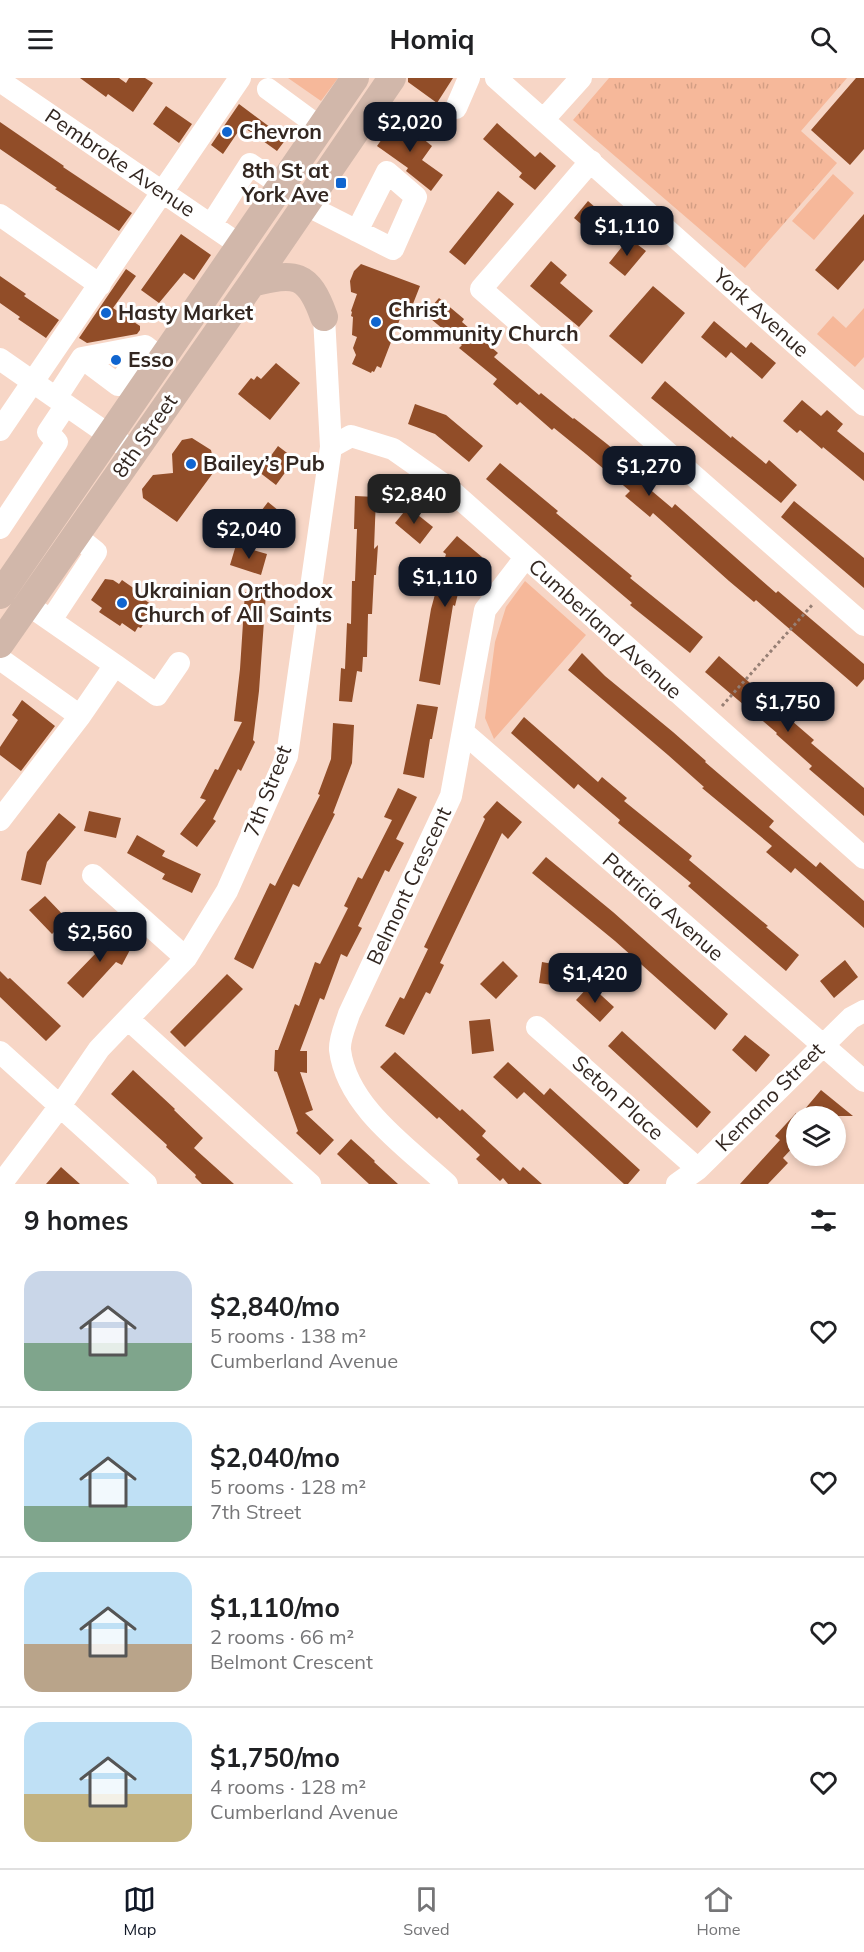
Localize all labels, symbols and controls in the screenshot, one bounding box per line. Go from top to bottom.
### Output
text: Homiq [390,22,474,56]
icon: menu [24,23,57,56]
icon: search [807,23,840,56]
street label: Pembroke Avenue [40,102,201,222]
pin: $2,020 [361,102,459,153]
text: $2,020 [378,109,442,134]
place label: Chevron [239,118,322,144]
marker: Chevron [220,125,234,139]
place label: 8th St at York Ave [241,157,329,207]
marker: 8th St at York Ave [334,176,348,190]
pin: $1,110 [578,206,676,257]
text: $1,110 [595,213,659,238]
street label: York Avenue [708,262,815,362]
place label: Christ Community Church [388,296,579,346]
place label: Hasty Market [118,299,253,325]
marker: Hasty Market [99,306,113,320]
marker: Christ Community Church [369,315,383,329]
place label: Esso [128,346,174,372]
marker: Esso [109,353,123,367]
street label: 8th Street [106,389,182,482]
pin: $1,270 [600,446,698,497]
place label: Bailey’s Pub [203,450,325,476]
text: $1,270 [617,453,681,478]
marker: Bailey’s Pub [184,457,198,471]
pin: $2,840 [365,474,463,525]
text: $2,840 [382,481,446,506]
pin: $2,040 [200,509,298,560]
text: $2,040 [217,516,281,541]
street label: Cumberland Avenue [524,553,688,704]
pin: $1,110 [396,557,494,608]
text: $1,110 [413,564,477,589]
place label: Ukrainian Orthodox Church of All Saints [134,577,333,627]
marker: Ukrainian Orthodox Church of All Saints [115,596,129,610]
pin: $1,750 [739,682,837,733]
text: $1,750 [756,689,820,714]
street label: 7th Street [238,741,296,840]
street label: Belmont Crescent [360,802,456,969]
street label: Patricia Avenue [598,846,730,966]
pin: $2,560 [51,912,149,963]
text: $2,560 [68,919,132,944]
pin: $1,420 [546,953,644,1004]
text: $1,420 [563,960,627,985]
street label: Kemano Street [709,1036,829,1156]
street label: Seton Place [567,1049,670,1145]
map controls [786,1106,846,1166]
button: layers [786,1106,846,1166]
text: 9 homes [24,1204,128,1237]
icon: filters [807,1204,840,1237]
text: $2,840/mo [210,1290,340,1323]
icon: home [72,1295,144,1367]
icon: heart [807,1315,840,1348]
text: 5 rooms · 138 m² [210,1323,366,1348]
text: Cumberland Avenue [210,1348,398,1373]
text: $2,040/mo [210,1441,340,1474]
icon: home [72,1446,144,1518]
icon: heart [807,1466,840,1499]
text: 5 rooms · 128 m² [210,1474,366,1499]
text: 7th Street [210,1499,301,1524]
text: $1,110/mo [210,1591,340,1624]
icon: home [72,1596,144,1668]
icon: heart [807,1616,840,1649]
text: 2 rooms · 66 m² [210,1624,354,1649]
text: Belmont Crescent [210,1649,373,1674]
text: $1,750/mo [210,1741,340,1774]
icon: home [72,1746,144,1818]
icon: heart [807,1766,840,1799]
text: 4 rooms · 128 m² [210,1774,366,1799]
text: Cumberland Avenue [210,1799,398,1824]
tab: Map [123,1883,156,1939]
tab: Saved [403,1883,450,1939]
tab: Home [696,1883,741,1939]

